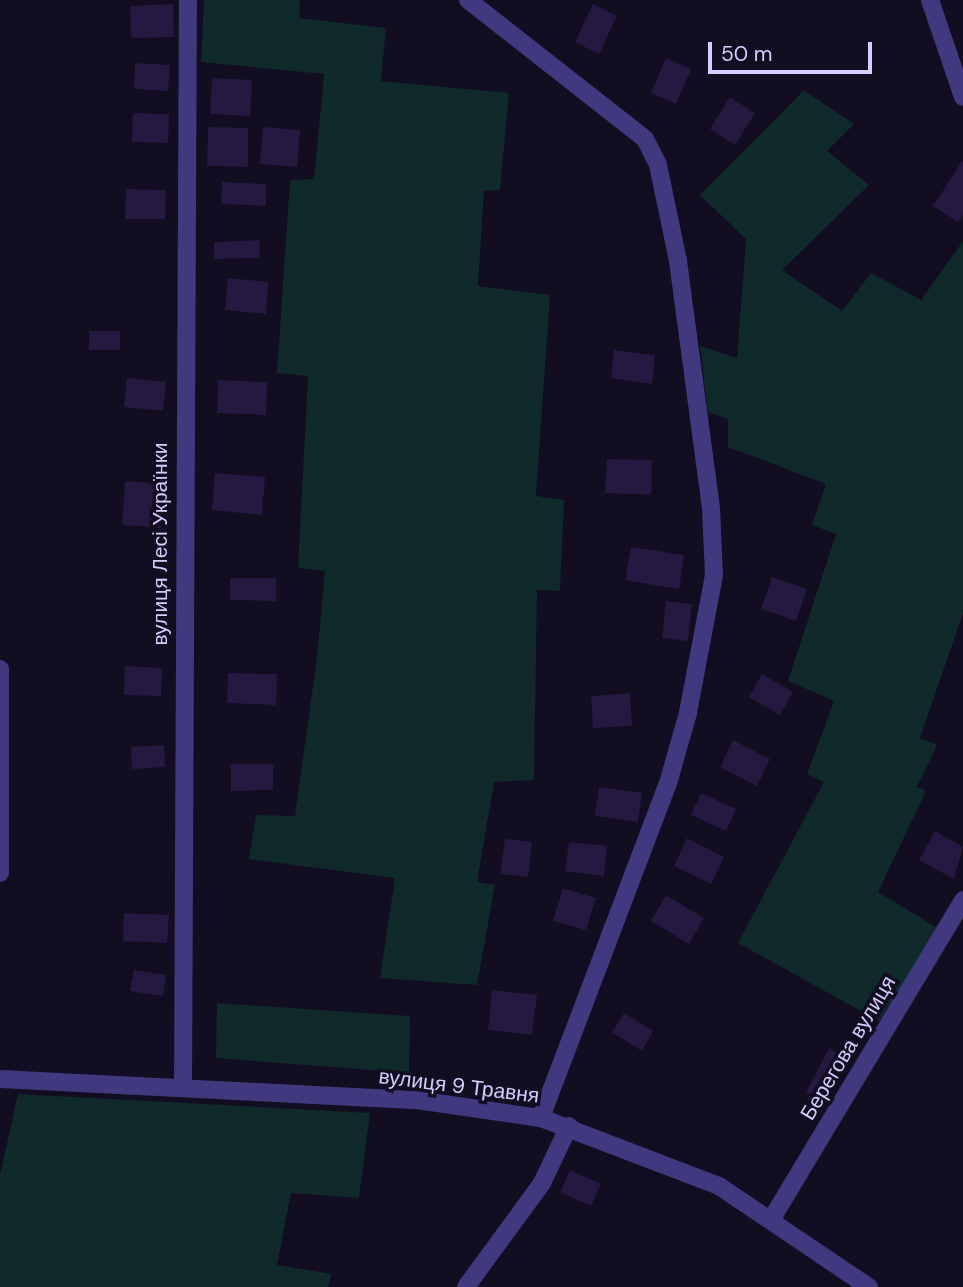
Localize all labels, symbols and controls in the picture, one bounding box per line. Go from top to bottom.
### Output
scale bar [711,28,876,72]
text: 50 m [721,40,772,68]
street label: вулиця Лесі Українки [147,442,173,646]
street label: Берегова вулиця [795,971,901,1125]
street label: вулиця 9 Травня [377,1064,541,1108]

